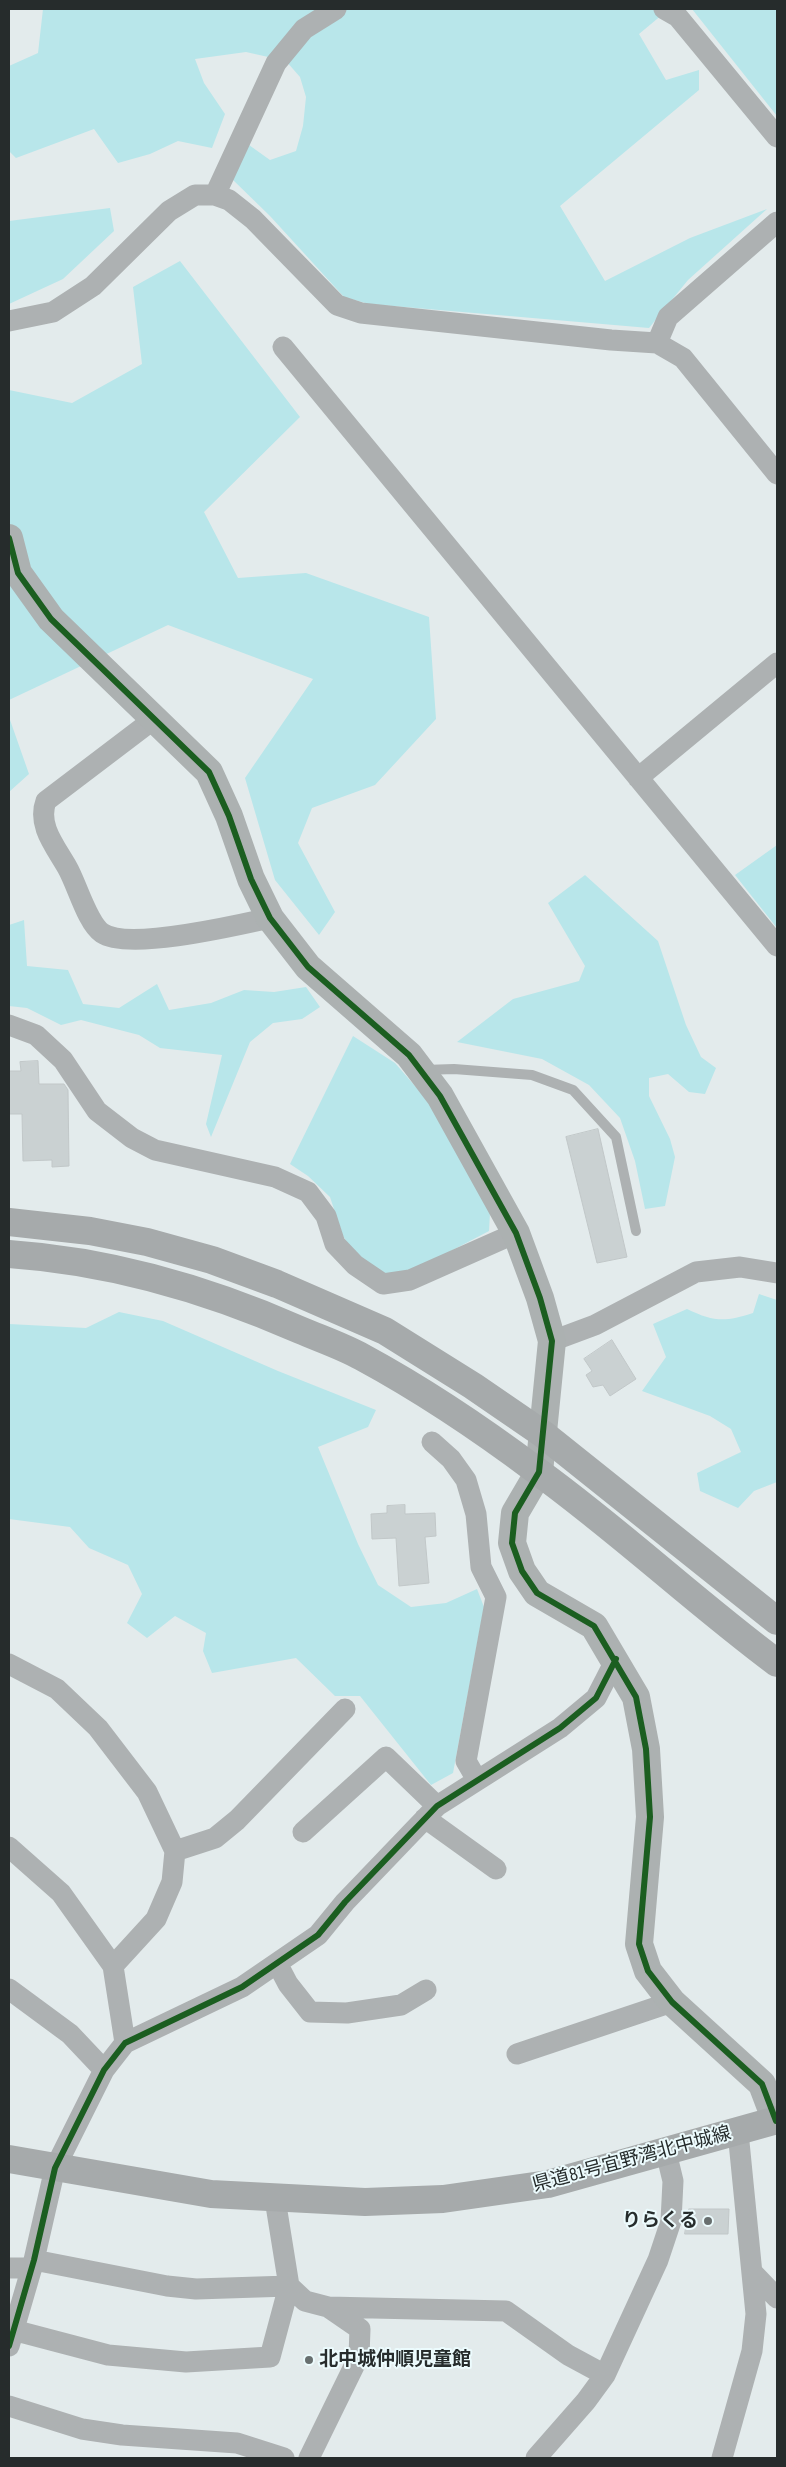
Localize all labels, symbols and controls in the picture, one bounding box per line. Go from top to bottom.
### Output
street label: 県道81号宜野湾北中城線 [530,2122,734,2198]
place label: りらくる [622,2210,698,2232]
marker: りらくる [702,2215,714,2227]
place label: 北中城仲順児童館 [319,2349,471,2371]
marker: 北中城仲順児童館 [303,2354,315,2366]

